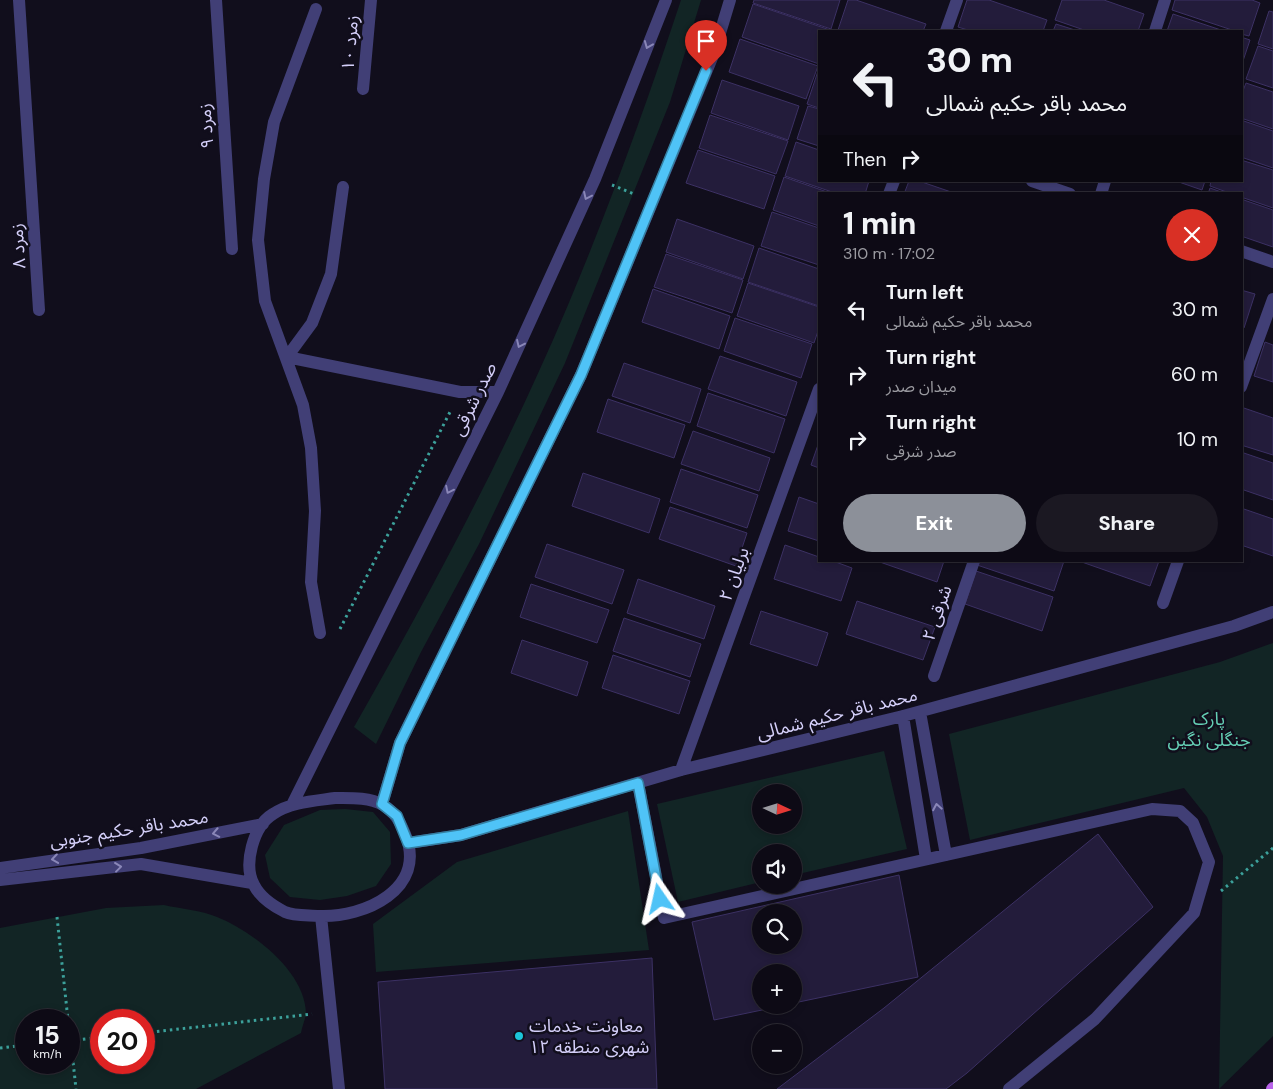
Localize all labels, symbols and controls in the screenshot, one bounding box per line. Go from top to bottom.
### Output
street label: زمرد ۱۰ [336,14,364,72]
pin [685,20,727,71]
icon: arrive [692,27,720,55]
text: 30 m [926,37,1013,83]
one-way arrow [644,40,655,49]
icon: left [843,50,908,115]
text: محمد باقر حکیم شمالی [926,89,1127,118]
street label: زمرد ۹ [192,102,220,150]
icon: right [896,145,924,173]
text: Then [843,147,886,172]
one-way arrow [583,191,594,200]
text: 1 min [843,204,916,243]
button: close [1166,209,1218,261]
street label: زمرد ۸ [4,222,32,270]
text: 310 m · 17:02 [843,243,935,264]
text: Turn left [886,280,964,305]
icon: left [843,296,871,324]
text: 30 m [1172,297,1218,322]
text: محمد باقر حکیم شمالی [886,311,1032,332]
one-way arrow [515,339,526,348]
text: Turn right [886,345,976,370]
street label: صدر شرقی [446,358,502,440]
icon: right [843,361,871,389]
text: 60 m [1171,362,1218,387]
text: میدان صدر [886,376,957,397]
text: Turn right [886,410,976,435]
icon: right [843,426,871,454]
text: 10 m [1177,427,1218,452]
text: صدر شرقی [886,441,956,462]
one-way arrow [445,485,455,494]
button: Exit [843,494,1026,552]
button: Share [1036,494,1218,552]
street label: برلیان ۲ [713,544,755,604]
street label: ۲ شرقی [916,582,958,644]
street label: محمد باقر حکیم شمالی [754,682,920,747]
park label: پارک جنگلی نگین [1167,707,1251,752]
north arrow [752,784,802,834]
map controls [752,784,802,1074]
one-way arrow [933,803,943,812]
street label: محمد باقر حکیم جنوبی [48,805,210,854]
one-way arrow [211,827,220,838]
button: sound [752,844,802,894]
one-way arrow [51,854,60,864]
one-way arrow [114,862,122,873]
position arrow [633,872,685,924]
button: search [752,904,802,954]
button: + [752,964,802,1014]
speed limit sign: 20 [90,1009,155,1074]
place label: معاونت خدمات شهری منطقه ۱۲ [529,1014,649,1059]
text: 15 [35,1019,60,1052]
button: − [752,1024,802,1074]
marker: معاونت خدمات شهری منطقه ۱۲ [513,1030,525,1042]
text: km/h [33,1046,62,1062]

